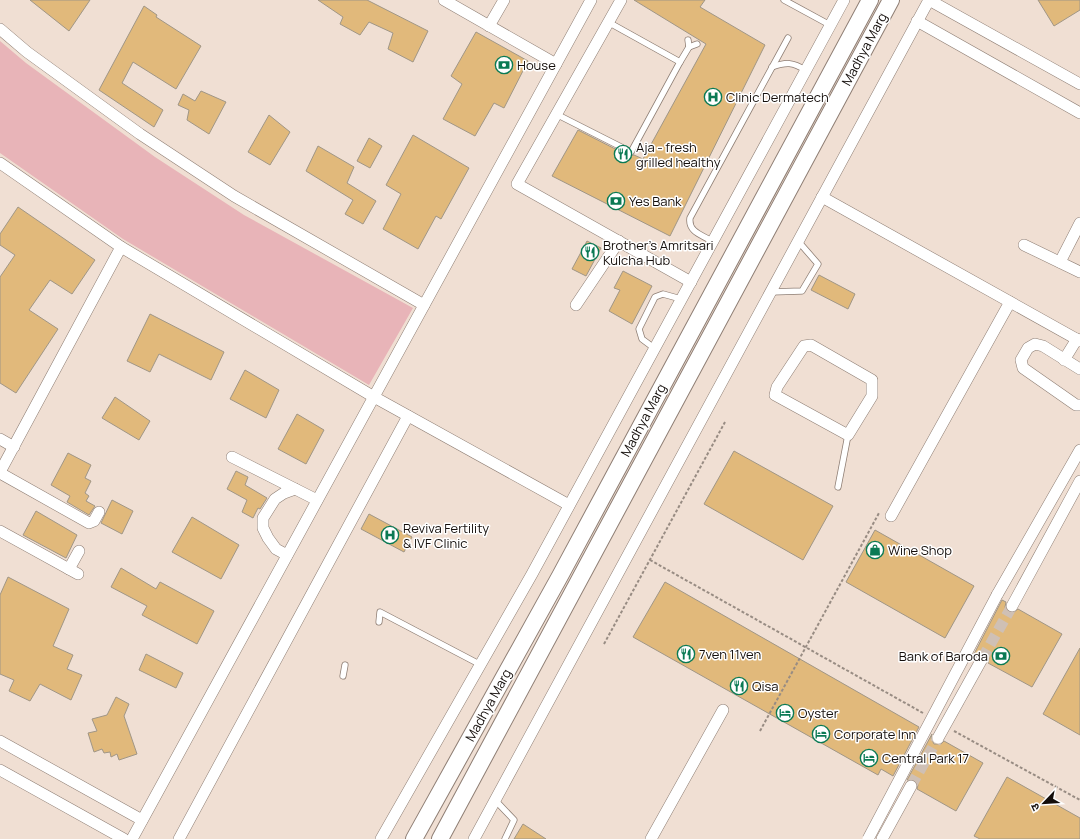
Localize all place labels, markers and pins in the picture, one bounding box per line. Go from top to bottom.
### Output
bank icon: House [494,55,514,75]
place label: House [517,56,556,74]
hospital icon: Clinic Dermatech [703,87,723,107]
place label: Clinic Dermatech [726,88,829,106]
place label: Aja - fresh grilled healthy [636,138,721,171]
restaurant icon: Aja - fresh grilled healthy [613,144,633,164]
bank icon: Yes Bank [606,191,626,211]
place label: Yes Bank [629,192,682,210]
place label: Brother's Amritsari Kulcha Hub [603,236,714,269]
restaurant icon: Brother's Amritsari Kulcha Hub [580,242,600,262]
place label: Reviva Fertility & IVF Clinic [403,519,489,552]
hospital icon: Reviva Fertility & IVF Clinic [380,525,400,545]
shop icon: Wine Shop [865,540,885,560]
place label: Wine Shop [888,541,952,559]
restaurant icon: 7ven 11ven [676,644,696,664]
place label: 7ven 11ven [699,645,761,663]
bank icon: Bank of Baroda [991,646,1011,666]
place label: Bank of Baroda [899,647,988,665]
restaurant icon: Qisa [729,676,749,696]
place label: Qisa [752,677,779,695]
hotel icon: Oyster [775,703,795,723]
place label: Oyster [798,704,839,722]
hotel icon: Corporate Inn [811,724,831,744]
place label: Corporate Inn [834,725,916,743]
hotel icon: Central Park 17 [859,748,879,768]
place label: Central Park 17 [882,749,969,767]

